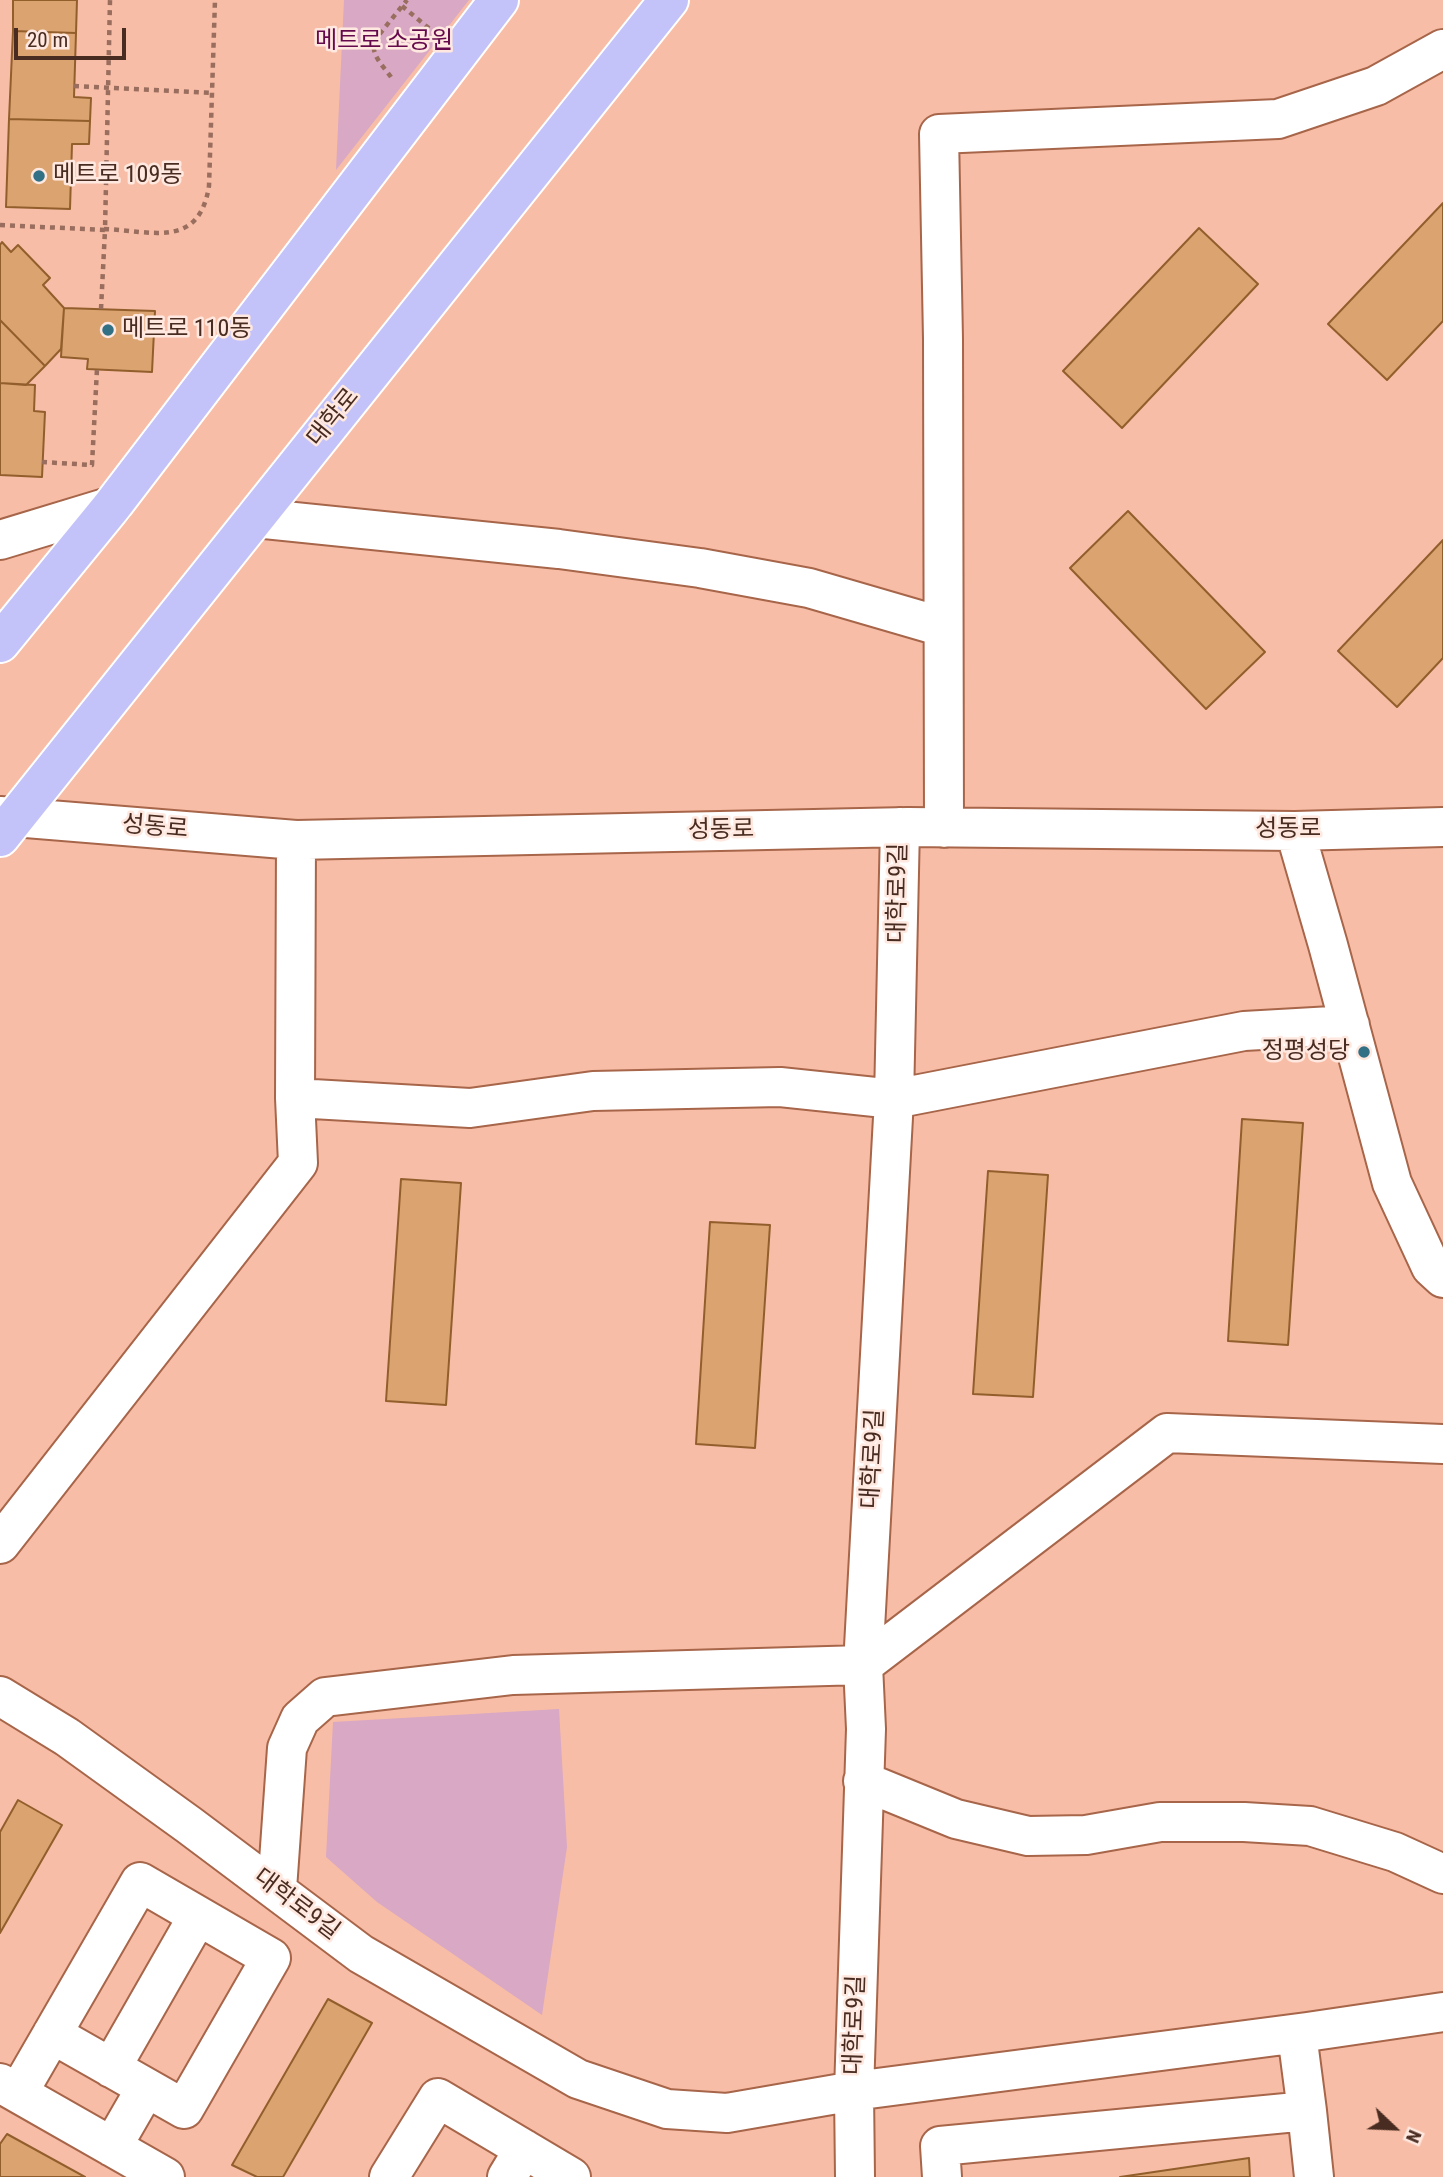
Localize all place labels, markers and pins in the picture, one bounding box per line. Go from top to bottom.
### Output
place label: 메트로 109동 [53,162,182,190]
marker: 메트로 109동 [31,168,47,184]
place label: 메트로 110동 [122,316,251,344]
marker: 메트로 110동 [100,322,116,338]
place label: 정평성당 [1262,1038,1350,1066]
marker: 정평성당 [1356,1044,1372,1060]

